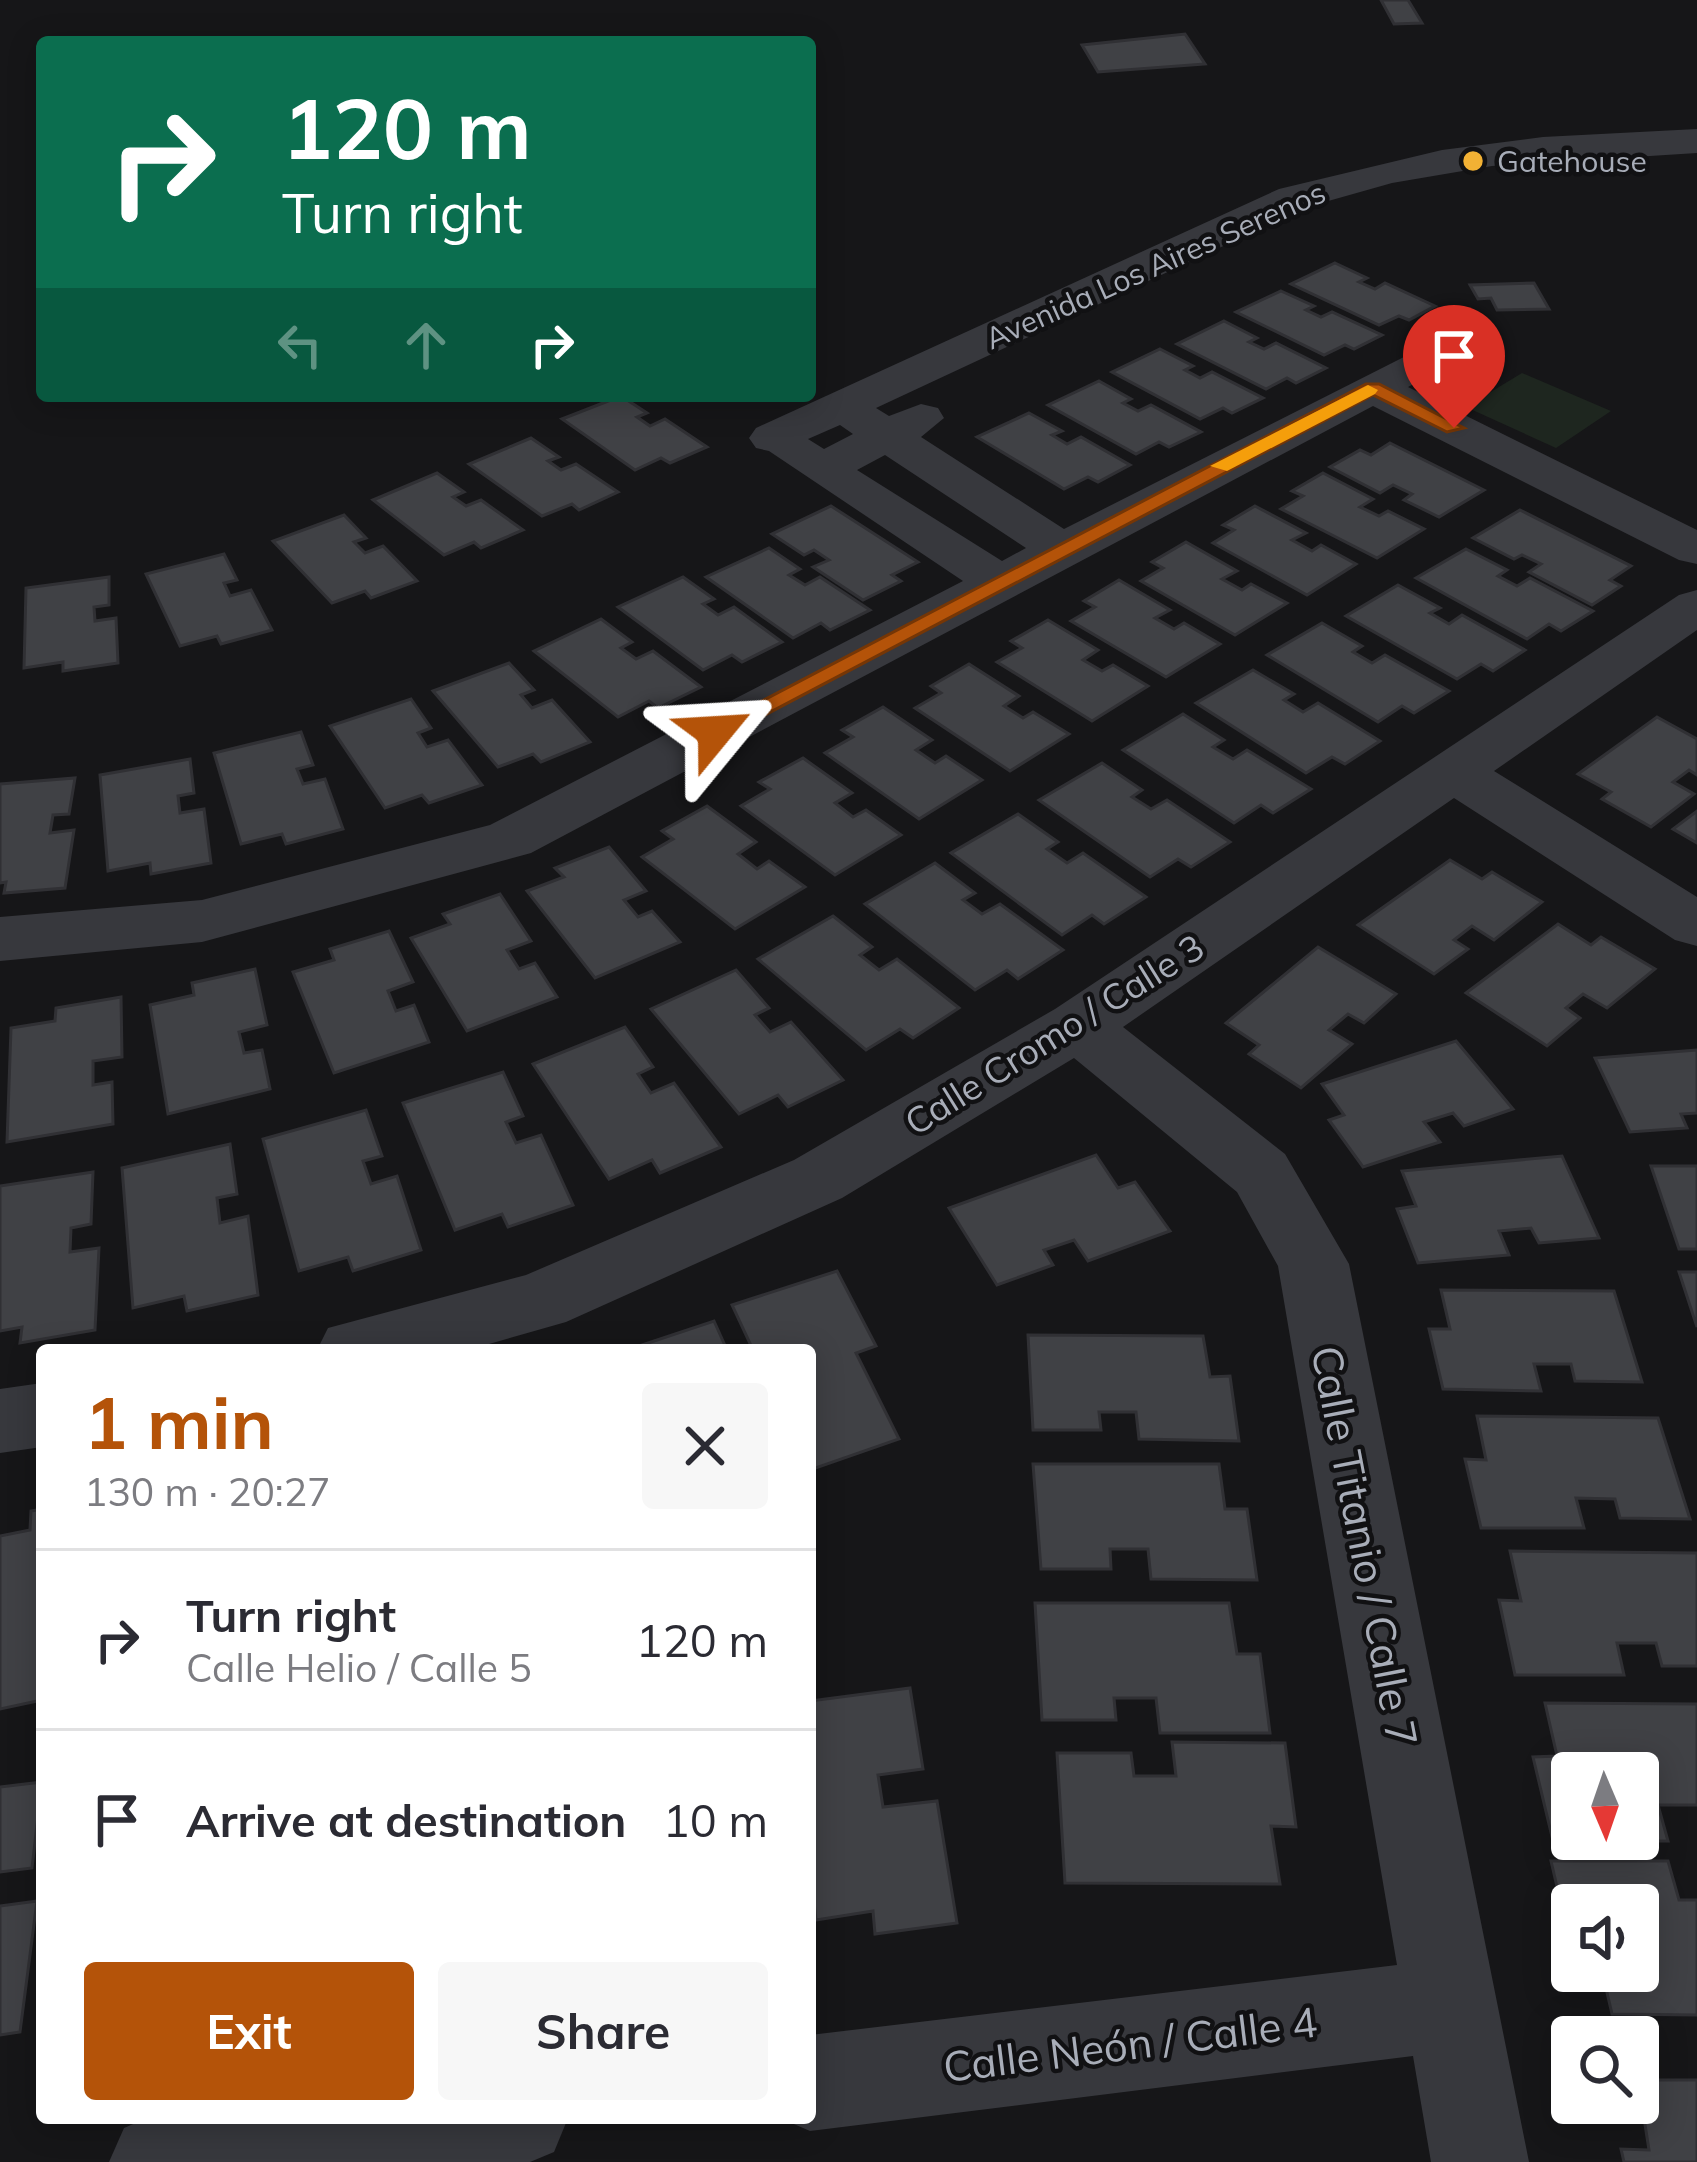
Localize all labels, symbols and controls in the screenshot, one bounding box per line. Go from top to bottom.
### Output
text: 120 m [282,75,532,180]
icon: right [84,84,240,240]
place label: Gatehouse [1497,142,1647,180]
marker: Gatehouse [1460,148,1486,174]
street label: Avenida Los Aires Serenos [979,173,1331,357]
text: Turn right [282,179,523,247]
pin [1403,305,1505,428]
icon: left [267,312,333,378]
icon: ahead [393,312,459,378]
icon: right [519,312,585,378]
icon: arrive [1421,323,1487,389]
position arrow [652,669,778,795]
street label: Calle Cromo / Calle 3 [896,924,1212,1144]
street label: Calle Titanio / Calle 7 [1300,1341,1430,1751]
text: 1 min [84,1377,274,1467]
button: close [642,1383,768,1509]
text: 130 m · 20:27 [84,1467,330,1516]
text: Turn right [186,1587,396,1643]
icon: right [84,1607,150,1673]
text: 120 m [636,1612,768,1668]
text: Calle Helio / Calle 5 [186,1643,532,1692]
north arrow [1551,1752,1659,1860]
map controls [1551,1752,1659,2124]
icon: arrive [84,1787,150,1853]
text: Arrive at destination [186,1792,626,1848]
text: 10 m [663,1792,768,1848]
button: sound [1551,1884,1659,1992]
button: Exit [84,1962,414,2100]
button: Share [438,1962,768,2100]
street label: Calle Neón / Calle 4 [940,1995,1320,2093]
button: search [1551,2016,1659,2124]

